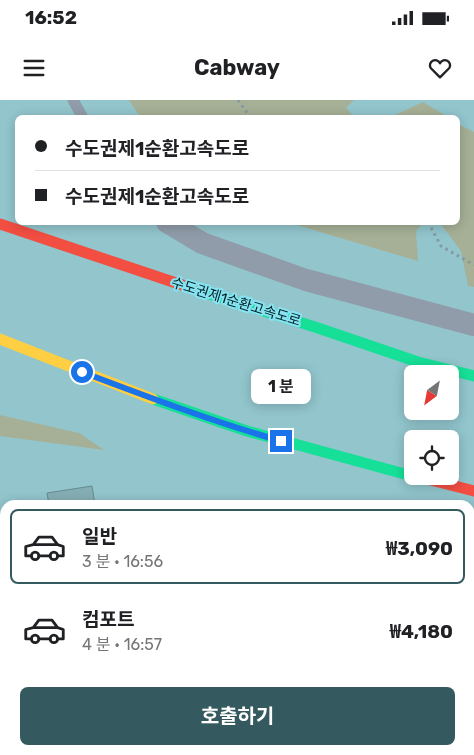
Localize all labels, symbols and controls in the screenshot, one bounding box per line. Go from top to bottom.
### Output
text: 16:52 [25,6,77,29]
icon: menu [20,54,48,82]
text: Cabway [194,54,280,81]
icon: heart [426,54,454,82]
text: 수도권제1순환고속도로 [65,137,249,160]
text: 수도권제1순환고속도로 [65,185,249,208]
street label: 수도권제1순환고속도로 [169,274,303,330]
route start [71,361,93,383]
north arrow [404,365,459,420]
map controls [404,365,459,485]
callout: 1 분 [251,368,311,404]
text: 1 분 [268,377,294,396]
route end [270,430,292,452]
button: locate [404,430,459,485]
icon: car [22,524,67,569]
text: 일반 [82,525,117,548]
text: ₩3,090 [386,537,453,560]
text: 3 분 · 16:56 [82,552,163,571]
icon: car [22,607,67,652]
text: 컴포트 [82,608,134,631]
text: ₩4,180 [390,620,453,643]
text: 4 분 · 16:57 [82,635,162,654]
button: 호출하기 [20,687,455,745]

